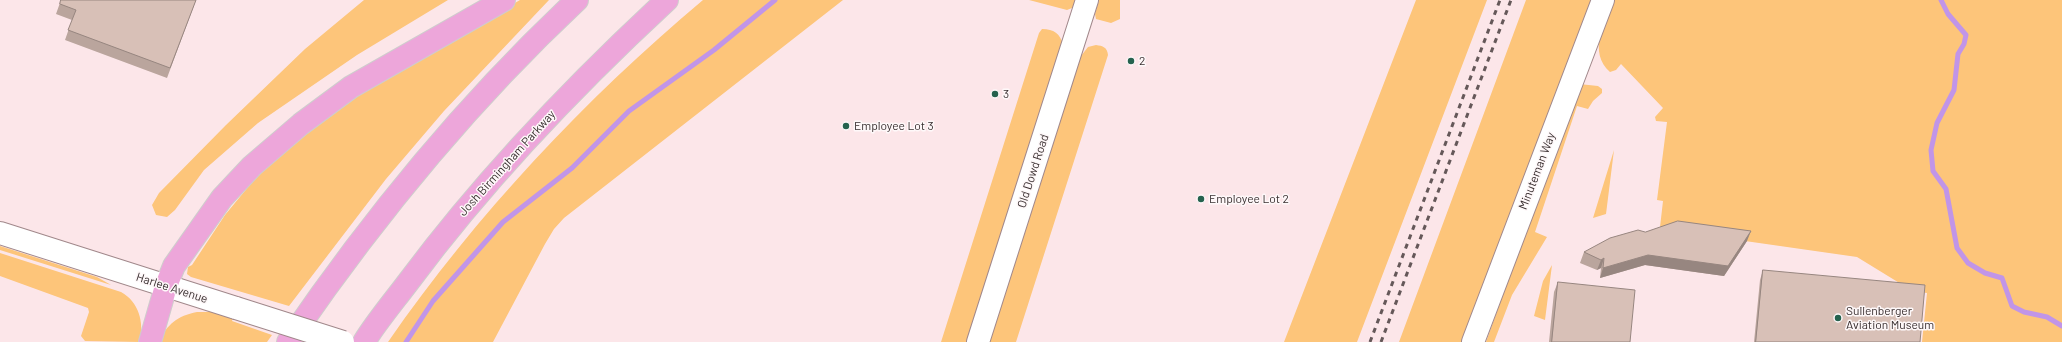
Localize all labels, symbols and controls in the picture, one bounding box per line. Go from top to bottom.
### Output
place label: 2 [1139,54,1145,68]
marker: 2 [1126,56,1136,66]
place label: 3 [1003,87,1009,101]
marker: 3 [990,89,1000,99]
street label: Josh Birmingham Parkway [456,107,558,219]
place label: Employee Lot 3 [854,119,934,133]
marker: Employee Lot 3 [841,121,851,131]
street label: Minuteman Way [1516,130,1558,212]
street label: Old Dowd Road [1014,132,1052,210]
place label: Employee Lot 2 [1209,192,1289,206]
marker: Employee Lot 2 [1196,194,1206,204]
street label: Harlee Avenue [134,270,210,306]
place label: Sullenberger Aviation Museum [1846,304,1934,332]
marker: Sullenberger Aviation Museum [1833,313,1843,323]

